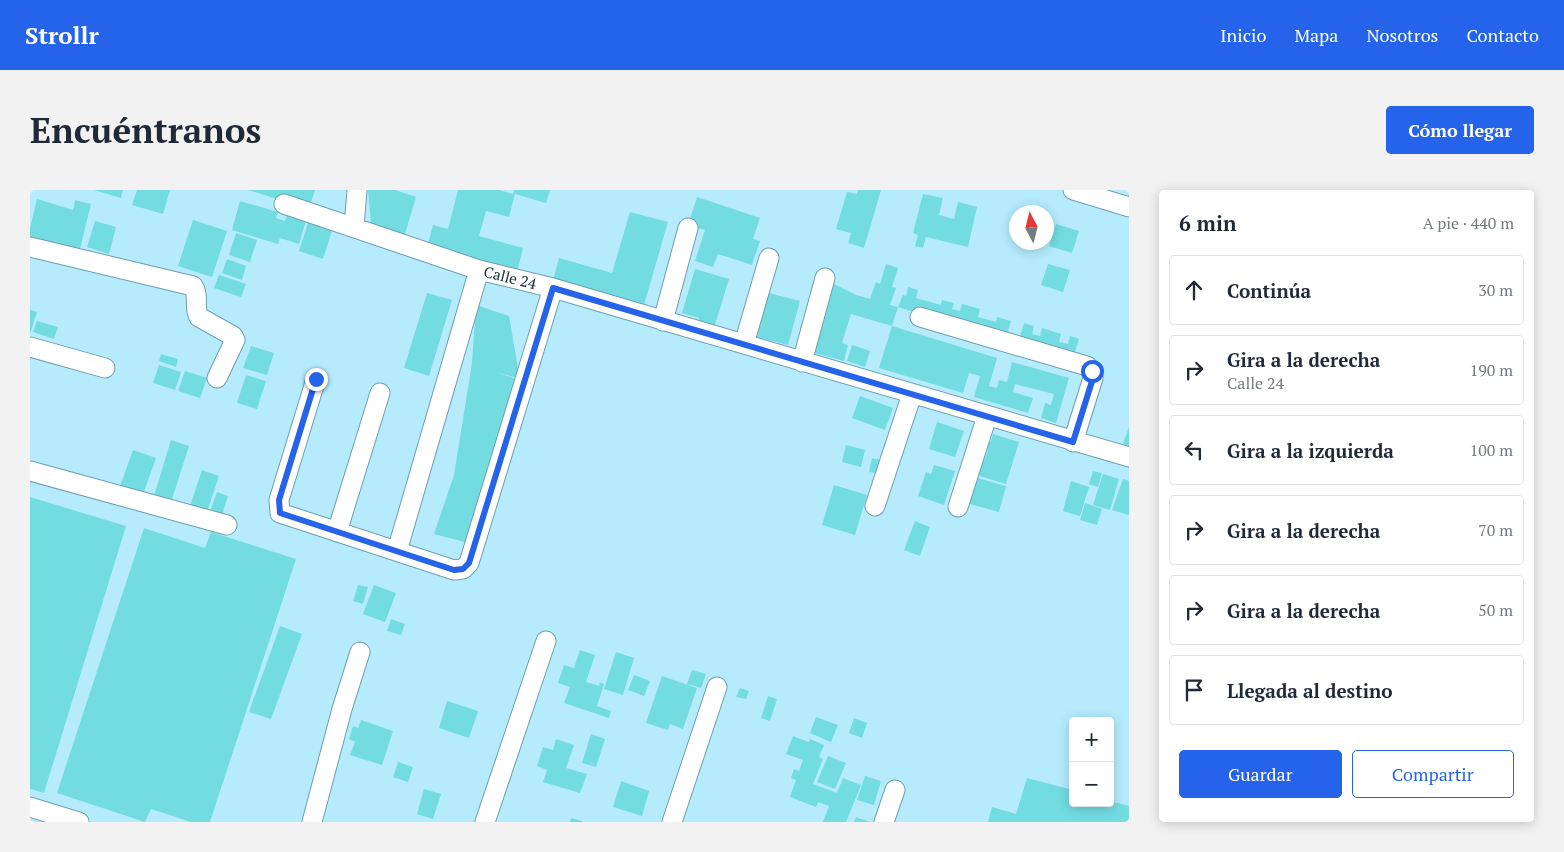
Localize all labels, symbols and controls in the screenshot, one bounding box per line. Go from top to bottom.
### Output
text: Strollr [25,19,99,51]
text: Inicio [1220,23,1266,47]
text: Mapa [1294,23,1338,47]
text: Nosotros [1366,23,1438,47]
text: Contacto [1466,23,1539,47]
button: Cómo llegar [1386,106,1534,154]
text: Encuéntranos [30,107,261,153]
north arrow [1009,205,1054,250]
text: 6 min [1179,209,1236,237]
text: A pie · 440 m [1423,212,1514,234]
street label: Calle 24 [482,261,539,293]
icon: ahead [1180,276,1208,304]
text: Continúa [1227,278,1311,303]
text: 30 m [1478,279,1513,301]
text: Gira a la derecha [1227,347,1380,372]
icon: right [1180,356,1208,384]
text: 190 m [1470,359,1513,381]
route start [1081,360,1104,383]
route end [305,368,328,391]
text: Calle 24 [1227,372,1284,394]
icon: left [1180,436,1208,464]
text: Gira a la izquierda [1227,438,1394,463]
text: 100 m [1470,439,1513,461]
icon: right [1180,516,1208,544]
text: Gira a la derecha [1227,518,1380,543]
text: 70 m [1478,519,1513,541]
icon: right [1180,596,1208,624]
text: Gira a la derecha [1227,598,1380,623]
text: 50 m [1478,599,1513,621]
icon: arrive [1180,676,1208,704]
text: Llegada al destino [1227,678,1393,703]
map controls [1069,717,1114,807]
button: + [1069,717,1114,762]
button: Guardar [1179,750,1342,798]
button: Compartir [1352,750,1514,798]
button: − [1069,762,1114,807]

